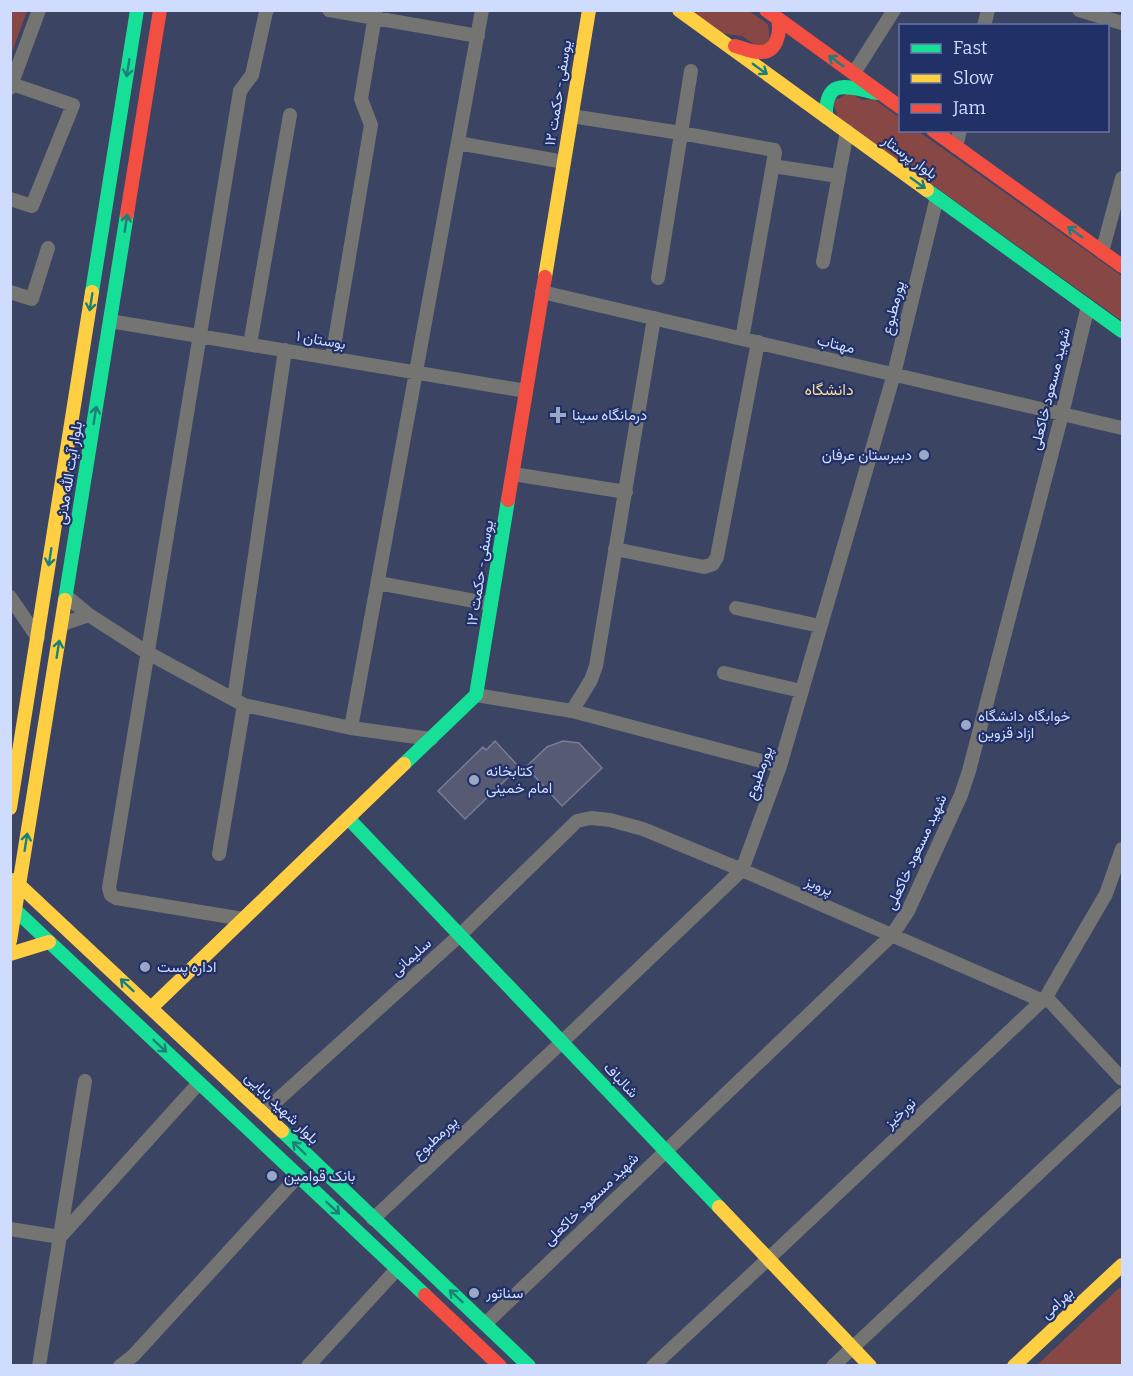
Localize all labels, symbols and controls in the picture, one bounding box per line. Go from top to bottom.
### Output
legend [899,24,1109,132]
text: Fast [953,37,988,59]
street label: یوسفی- حکمت ۱۲ [541,39,576,147]
one-way arrow [828,54,844,67]
one-way arrow [122,58,133,78]
one-way arrow [752,63,768,75]
text: Slow [953,67,994,89]
text: Jam [952,97,986,119]
street label: بلوار پرستار [877,130,941,184]
one-way arrow [910,177,926,190]
one-way arrow [121,213,132,233]
one-way arrow [1067,226,1084,238]
street label: پورمطبوع [878,279,910,338]
one-way arrow [85,292,96,312]
street label: شهید مسعود خاکعلی [1026,326,1075,452]
street label: بوستان ۱ [295,327,347,353]
street label: مهتاب [815,331,857,357]
district label: دانشگاه [804,380,854,399]
one-way arrow [90,406,101,425]
marker: درمانگاه سینا [549,406,567,424]
place label: درمانگاه سینا [572,406,647,424]
street label: بلوار آیت الله مدنی [52,420,87,526]
place label: دبیرستان عرفان [822,446,912,464]
marker: دبیرستان عرفان [917,448,931,462]
street label: یوسفی- حکمت ۱۲ [463,519,498,627]
one-way arrow [45,547,56,567]
one-way arrow [52,640,63,659]
place label: خوابگاه دانشگاه ازاد قزوین [978,707,1070,743]
marker: خوابگاه دانشگاه ازاد قزوین [959,718,973,732]
street label: پورمطبوع [741,744,778,803]
place label: کتابخانه امام خمینی [486,762,552,798]
marker: کتابخانه امام خمینی [467,773,481,787]
street label: شهید مسعود خاکعلی [881,791,952,913]
one-way arrow [21,832,32,852]
street label: پرویز [801,872,836,901]
street label: سلیمانی [387,934,436,981]
place label: اداره پست [157,958,216,977]
marker: اداره پست [138,960,152,974]
one-way arrow [119,978,134,992]
one-way arrow [152,1039,167,1053]
street label: شالباف [600,1059,642,1102]
street label: بلوار شهید بابایی [240,1068,323,1149]
street label: نورخیز [880,1094,920,1133]
street label: پورمطبوع [409,1113,463,1165]
one-way arrow [292,1140,307,1155]
street label: شهید مسعود خاکعلی [540,1149,643,1250]
place label: بانک قوامین [284,1167,356,1186]
marker: بانک قوامین [265,1169,279,1183]
one-way arrow [325,1201,340,1216]
street label: بهرامی [1037,1283,1078,1323]
place label: سناتور [485,1284,523,1302]
marker: سناتور [467,1286,481,1300]
one-way arrow [449,1290,464,1304]

